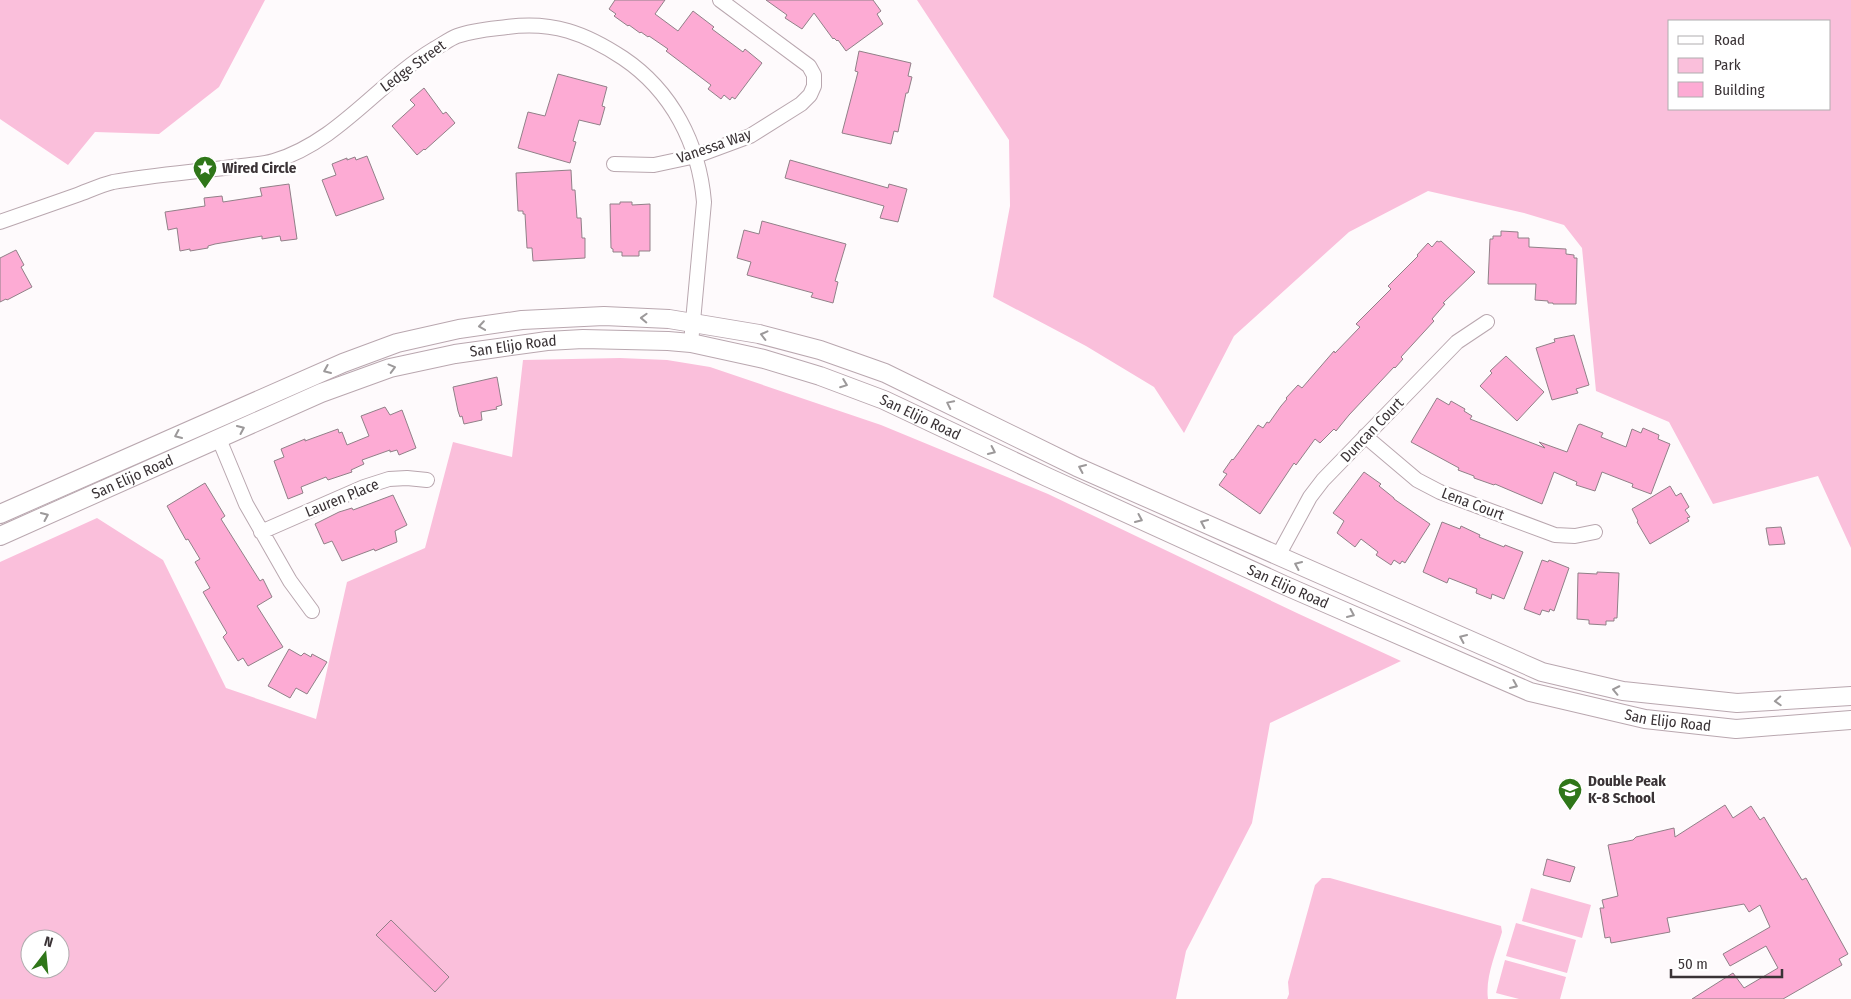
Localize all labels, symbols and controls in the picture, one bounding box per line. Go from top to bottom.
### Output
legend [1668,20,1831,110]
text: Road [1714,31,1745,49]
street label: Ledge Street [377,36,449,96]
text: Park [1714,56,1741,74]
text: Building [1714,81,1765,99]
street label: Vanessa Way [674,125,754,167]
place icon: Wired Circle [192,155,218,189]
place label: Wired Circle [222,159,297,177]
one-way arrow [640,312,648,323]
one-way arrow [478,320,487,330]
one-way arrow [759,330,768,341]
street label: San Elijo Road [469,331,557,361]
one-way arrow [323,364,332,375]
one-way arrow [387,364,395,374]
one-way arrow [839,378,848,389]
street label: San Elijo Road [877,390,963,444]
street label: Duncan Court [1337,394,1407,466]
one-way arrow [946,400,955,410]
one-way arrow [236,425,245,435]
one-way arrow [174,429,183,440]
one-way arrow [987,445,996,455]
street label: San Elijo Road [89,451,176,503]
one-way arrow [1078,464,1087,475]
street label: Lauren Place [303,475,381,521]
street label: Lena Court [1439,484,1507,524]
one-way arrow [40,512,49,522]
one-way arrow [1134,513,1143,524]
one-way arrow [1200,518,1209,529]
street label: San Elijo Road [1244,561,1332,612]
one-way arrow [1294,561,1303,571]
one-way arrow [1347,609,1355,619]
one-way arrow [1459,633,1468,644]
one-way arrow [1509,679,1518,689]
one-way arrow [1612,685,1621,696]
one-way arrow [1774,695,1782,706]
street label: San Elijo Road [1623,706,1712,735]
place label: Double Peak K-8 School [1588,772,1666,807]
school or university icon: Double Peak K-8 School [1557,777,1583,811]
north arrow [20,929,70,979]
text: N [42,933,55,951]
scale bar [1671,946,1782,978]
text: 50 m [1678,955,1708,973]

